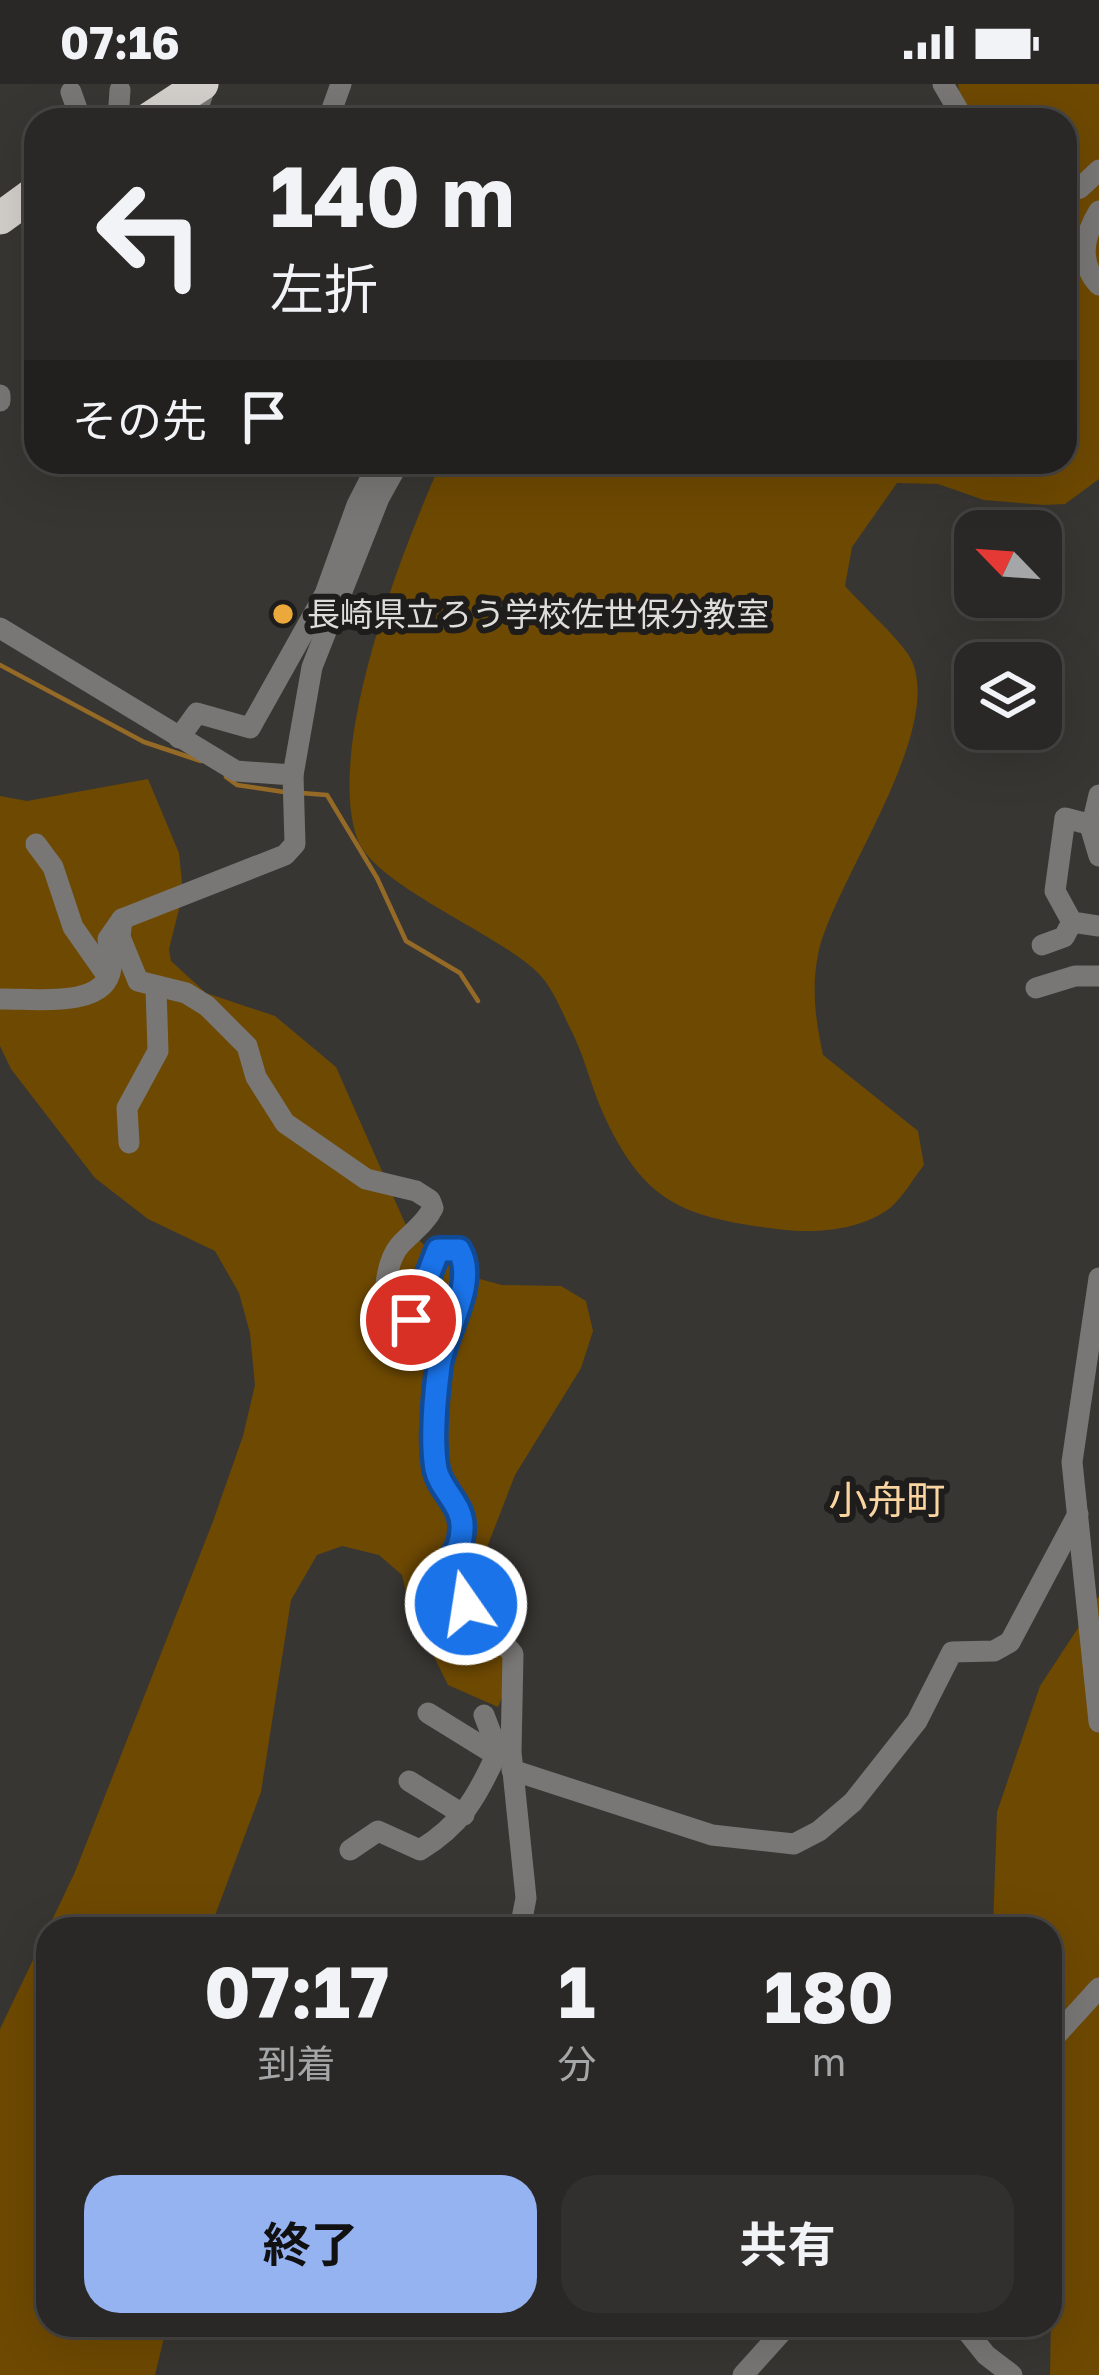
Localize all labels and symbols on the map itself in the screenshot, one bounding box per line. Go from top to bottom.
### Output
north arrow [954,510,1062,618]
place label: 長崎県立ろう学校佐世保分教室 [307,594,769,633]
marker: 長崎県立ろう学校佐世保分教室 [270,601,296,627]
pin [360,1269,462,1371]
district label: 小舟町 [828,1476,946,1523]
position arrow [403,1541,529,1667]

